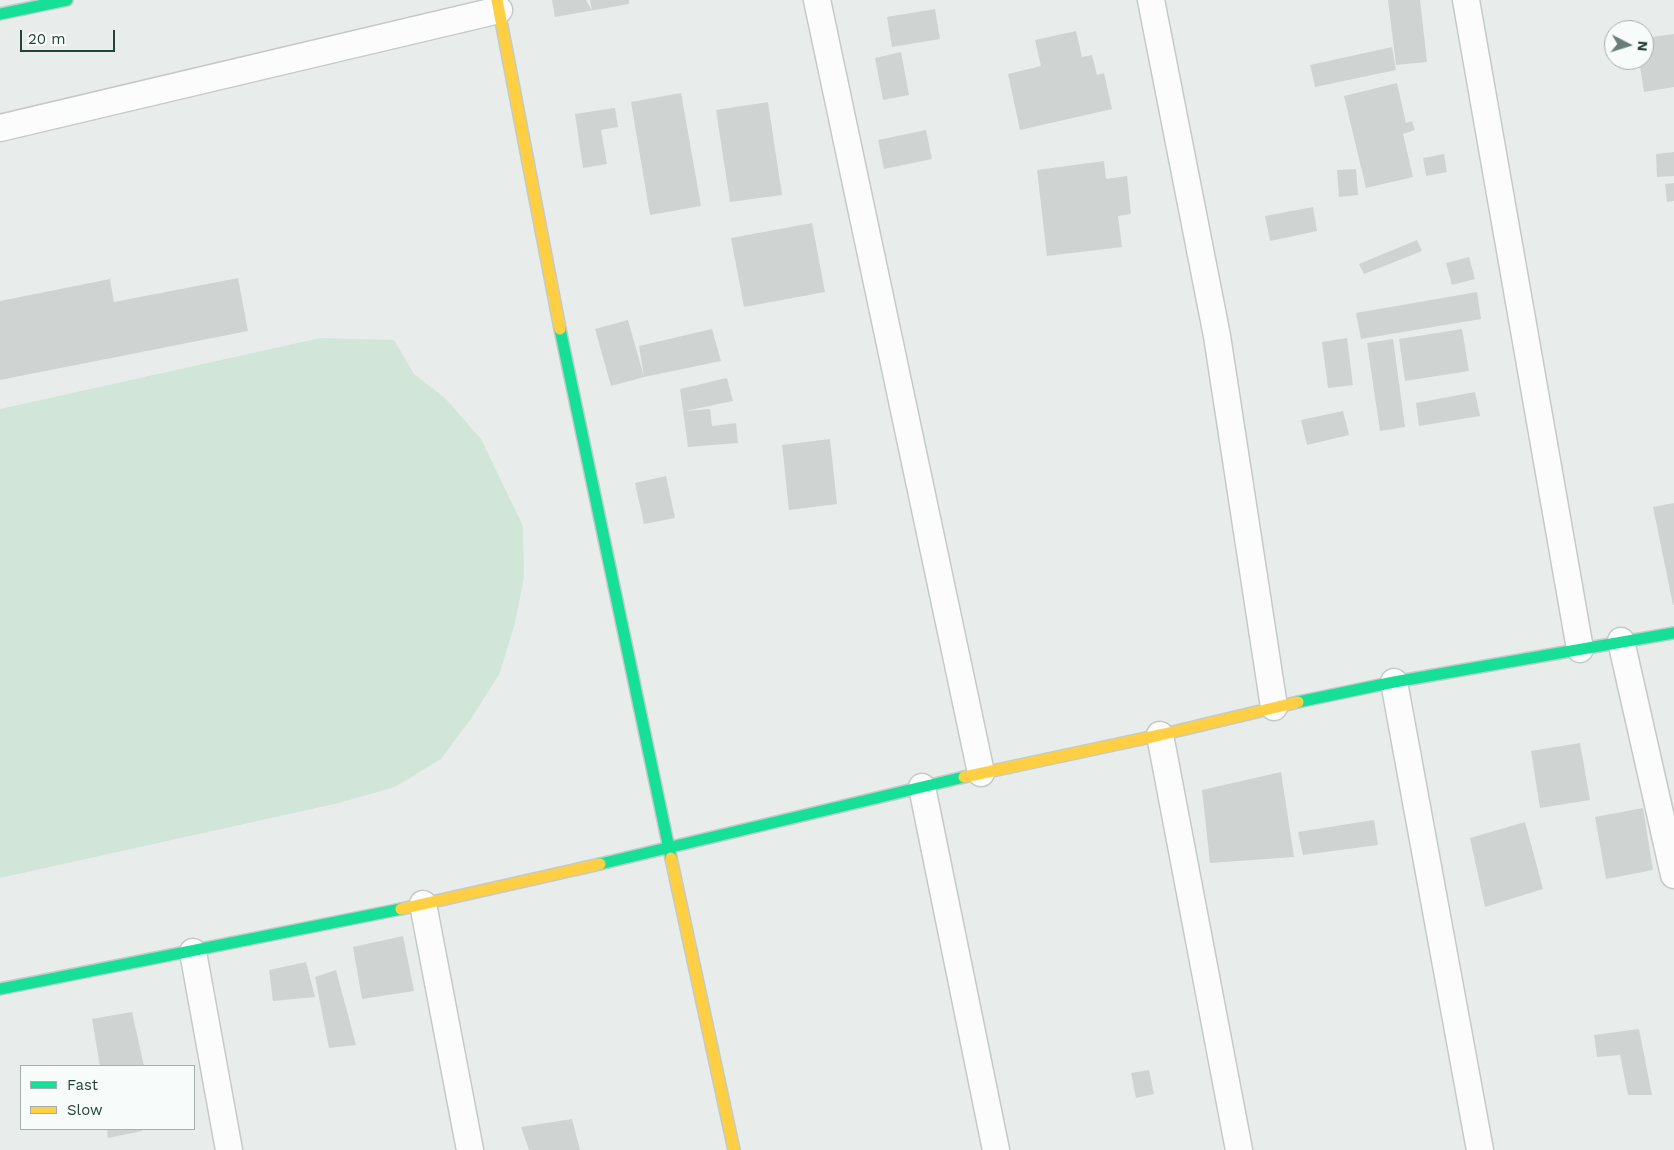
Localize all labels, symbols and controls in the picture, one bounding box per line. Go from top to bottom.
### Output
scale bar [22,20,118,52]
north arrow [1604,20,1654,70]
text: 20 m [28,30,66,48]
text: N [1635,40,1651,52]
legend [20,1065,195,1130]
text: Fast [67,1076,98,1094]
text: Slow [67,1101,103,1119]

